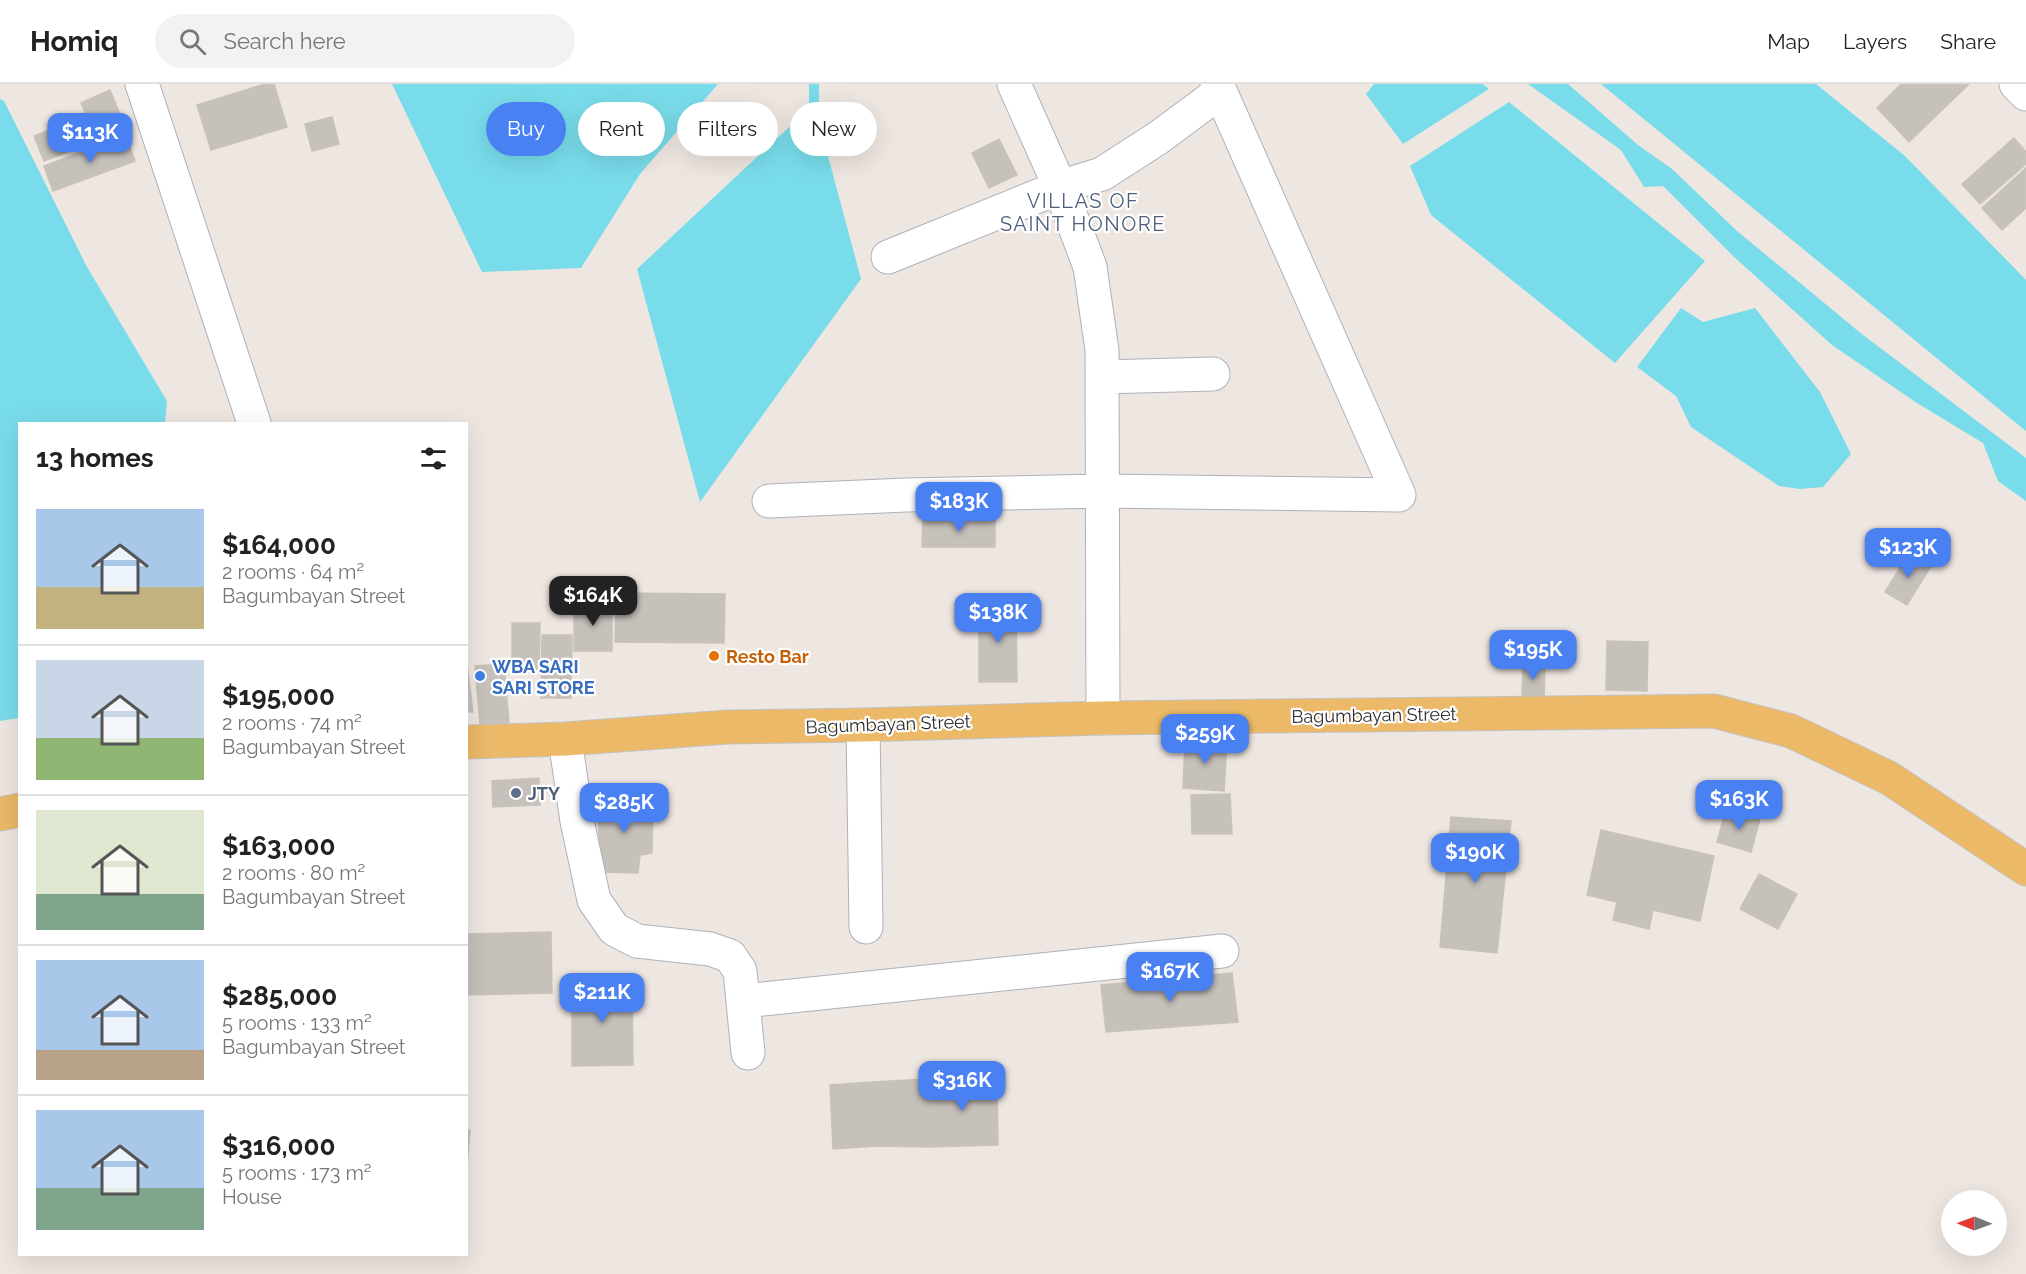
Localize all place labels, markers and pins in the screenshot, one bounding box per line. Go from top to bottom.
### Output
pin: $113K [48,113,132,164]
pin: $183K [917,482,1001,533]
pin: $123K [1866,528,1950,579]
pin: $164K [551,576,635,627]
pin: $138K [956,593,1040,644]
pin: $195K [1491,630,1575,681]
place label: Resto Bar [726,646,809,667]
marker: Resto Bar [707,649,721,663]
place label: WBA SARI SARI STORE [492,656,595,698]
marker: WBA SARI SARI STORE [473,669,487,683]
pin: $259K [1163,714,1247,765]
pin: $163K [1697,780,1781,831]
place label: JTY [528,783,560,804]
pin: $285K [582,783,666,834]
marker: JTY [509,786,523,800]
pin: $190K [1433,833,1517,884]
pin: $167K [1128,952,1212,1003]
pin: $211K [560,973,644,1024]
pin: $316K [920,1061,1004,1112]

